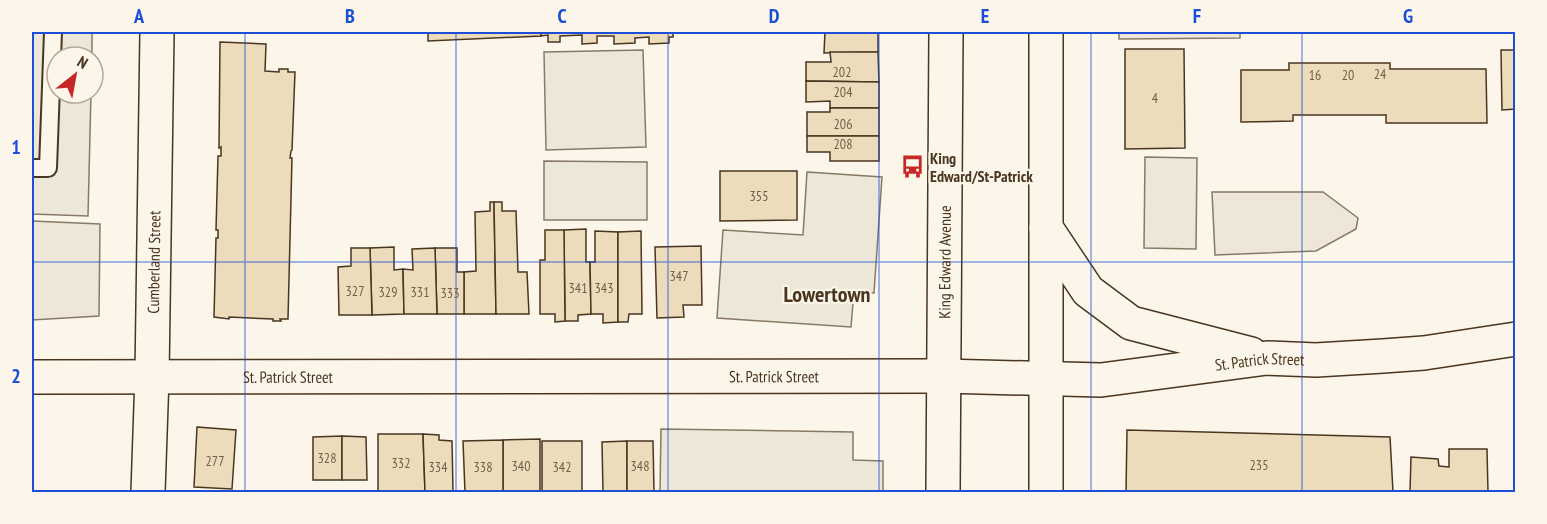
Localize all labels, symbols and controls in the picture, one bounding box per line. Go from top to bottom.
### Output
text: A [133,3,145,29]
text: B [345,3,355,29]
text: C [557,3,567,29]
text: D [769,3,780,29]
text: E [981,3,989,29]
text: F [1193,3,1201,29]
text: G [1403,3,1413,29]
north arrow [45,45,105,105]
text: N [74,51,92,73]
house number: 202 [833,63,851,81]
house number: 24 [1374,65,1387,83]
house number: 16 [1309,66,1321,84]
house number: 20 [1342,66,1354,84]
house number: 204 [834,83,853,101]
house number: 4 [1152,89,1159,107]
house number: 206 [834,115,852,133]
text: 1 [11,134,21,160]
house number: 208 [834,135,852,153]
place label: King Edward/St-Patrick [930,148,1033,186]
bus stop icon: King Edward/St-Patrick [899,154,925,180]
house number: 355 [750,187,768,205]
street label: King Edward Avenue [934,205,955,319]
street label: Cumberland Street [143,210,164,314]
house number: 347 [670,267,688,285]
house number: 341 [569,279,587,297]
house number: 343 [595,279,613,297]
district label: Lowertown [784,280,871,308]
house number: 327 [346,282,364,300]
house number: 329 [379,283,397,301]
house number: 331 [411,283,429,301]
house number: 333 [441,284,459,302]
street label: St. Patrick Street [1214,348,1305,375]
text: 2 [11,363,21,389]
street label: St. Patrick Street [729,366,820,386]
street label: St. Patrick Street [243,367,334,387]
house number: 328 [318,449,336,467]
house number: 277 [206,452,224,470]
house number: 332 [392,454,410,472]
house number: 235 [1250,456,1268,474]
house number: 340 [512,457,530,475]
house number: 348 [631,457,649,475]
house number: 334 [429,458,448,476]
house number: 338 [474,458,492,476]
house number: 342 [553,458,571,476]

